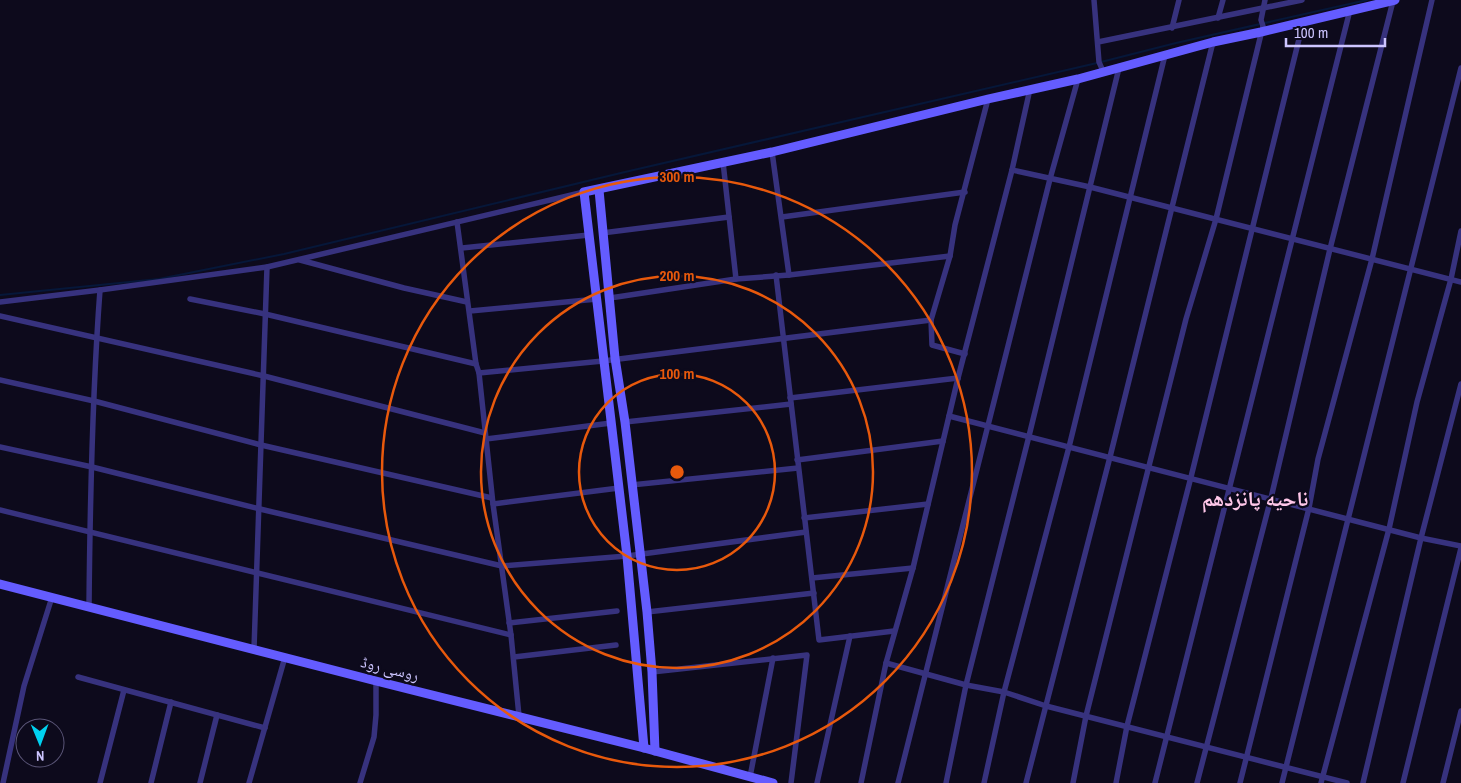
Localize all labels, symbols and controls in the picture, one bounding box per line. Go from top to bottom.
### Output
scale bar [1286,15,1385,47]
text: 100 m [1294,22,1328,43]
text: 300 m [660,166,694,187]
text: 200 m [660,265,694,286]
text: 100 m [660,363,694,384]
centre of rings [668,463,686,481]
district label: ناحیه پانزدهم [1202,484,1308,513]
street label: روسی روڈ [359,650,421,686]
north arrow [15,718,65,768]
text: N [36,747,45,765]

